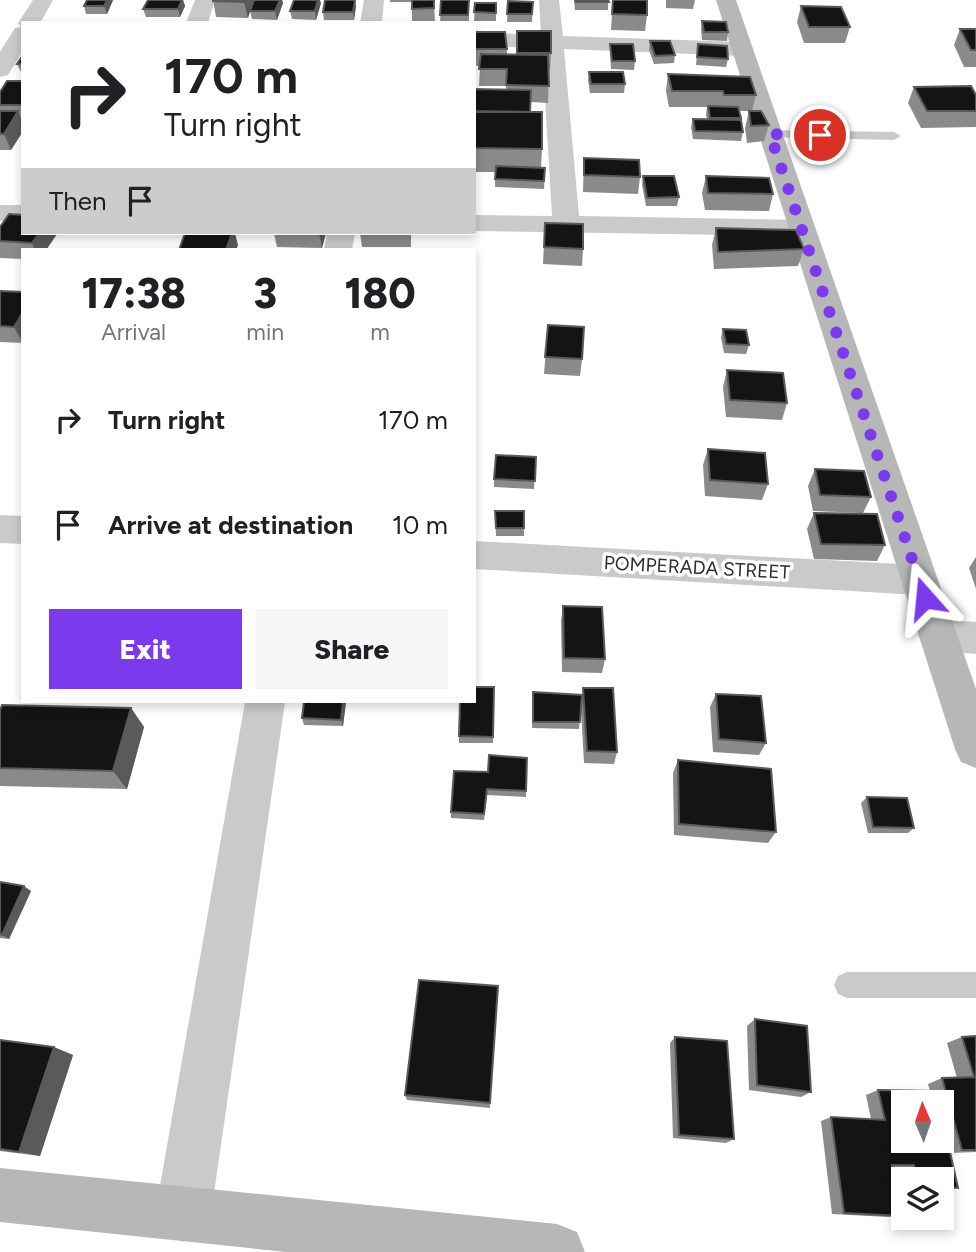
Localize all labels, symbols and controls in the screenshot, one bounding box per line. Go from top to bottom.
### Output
text: 170 m [164,46,298,105]
icon: right [49,49,140,140]
pin [790,105,850,165]
text: Turn right [164,106,302,144]
icon: arrive [801,116,839,154]
icon: arrive [121,182,159,220]
text: Then [49,185,107,217]
text: 17:38 [81,268,186,319]
text: 3 [253,268,277,319]
text: 180 [345,268,416,319]
text: Arrival [101,318,166,346]
text: min [246,318,284,346]
text: m [370,318,390,346]
icon: right [49,401,87,439]
text: Turn right [108,404,225,436]
text: 170 m [378,404,448,436]
icon: arrive [49,506,87,544]
text: Arrive at destination [108,509,353,541]
text: 10 m [392,509,448,541]
street label: POMPERADA STREET [603,551,791,584]
position arrow [888,561,962,635]
button: Exit [49,609,242,689]
button: Share [256,609,448,689]
north arrow [891,1090,954,1153]
map controls [891,1090,954,1230]
button: layers [891,1167,954,1230]

